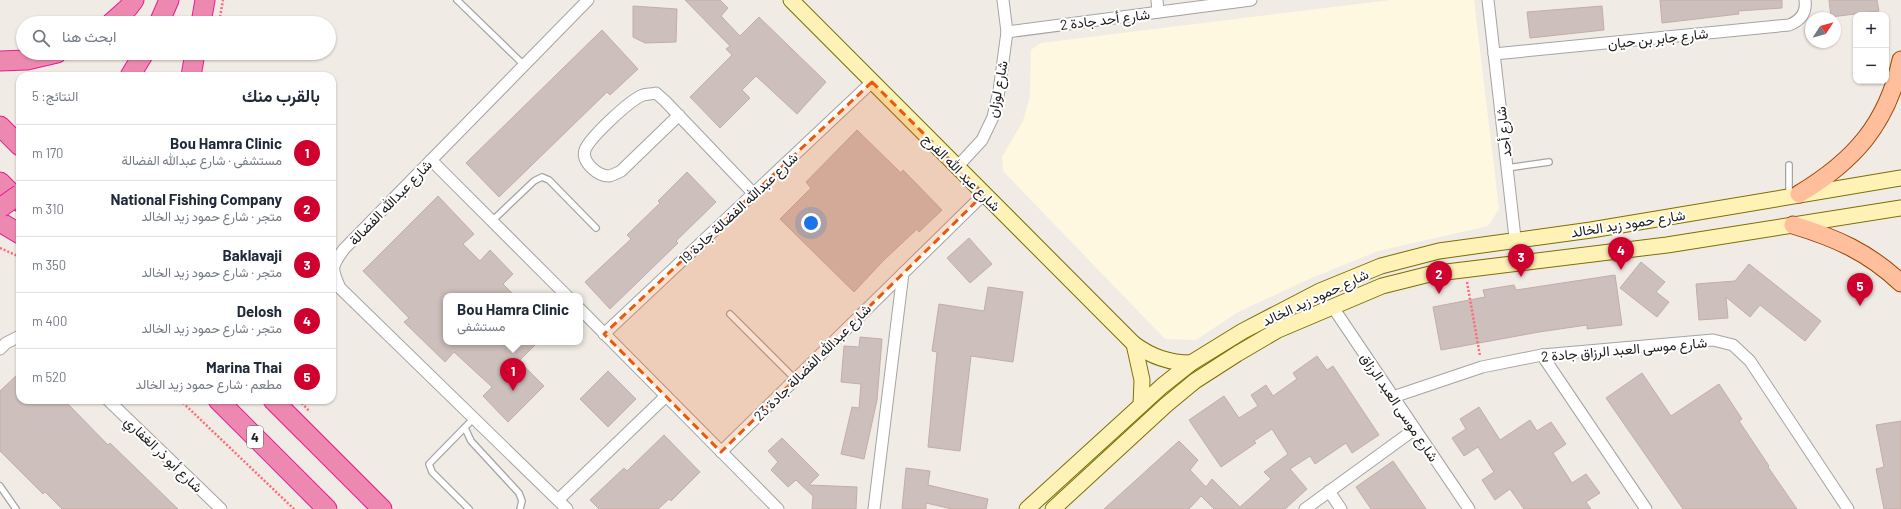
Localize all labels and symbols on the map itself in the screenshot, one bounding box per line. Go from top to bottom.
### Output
street label: شارع أحد جادة 2 [1059,5,1151,36]
north arrow [1805,12,1841,48]
street label: شارع جابر بن حيان [1607,24,1709,55]
street label: شارع لوزان [983,59,1014,120]
street label: شارع أحد [1491,105,1518,158]
street label: شارع عبد الله الفرج [918,130,1004,216]
street label: شارع عبدالله الفضالة جادة 19 [675,148,803,270]
street label: شارع عبدالله الفضالة [345,156,437,250]
street label: شارع حمود زيد الخالد [1570,206,1687,243]
your location [801,213,821,233]
pin: 4 [1608,237,1634,270]
pin: 3 [1508,244,1534,277]
pin: 2 [1426,261,1452,294]
street label: شارع حمود زيد الخالد [1259,265,1372,332]
pin: 5 [1847,273,1873,306]
street label: شارع عبدالله الفضالة جادة 23 [750,300,876,426]
street label: شارع موسى العبد الرزاق جادة 2 [1540,333,1708,368]
street label: شارع موسى العبد الرزاق [1355,350,1443,466]
pin: 1 [500,358,526,391]
street label: شارع أبو ذر الغفاري [119,412,207,499]
road number: 4 [247,426,263,448]

